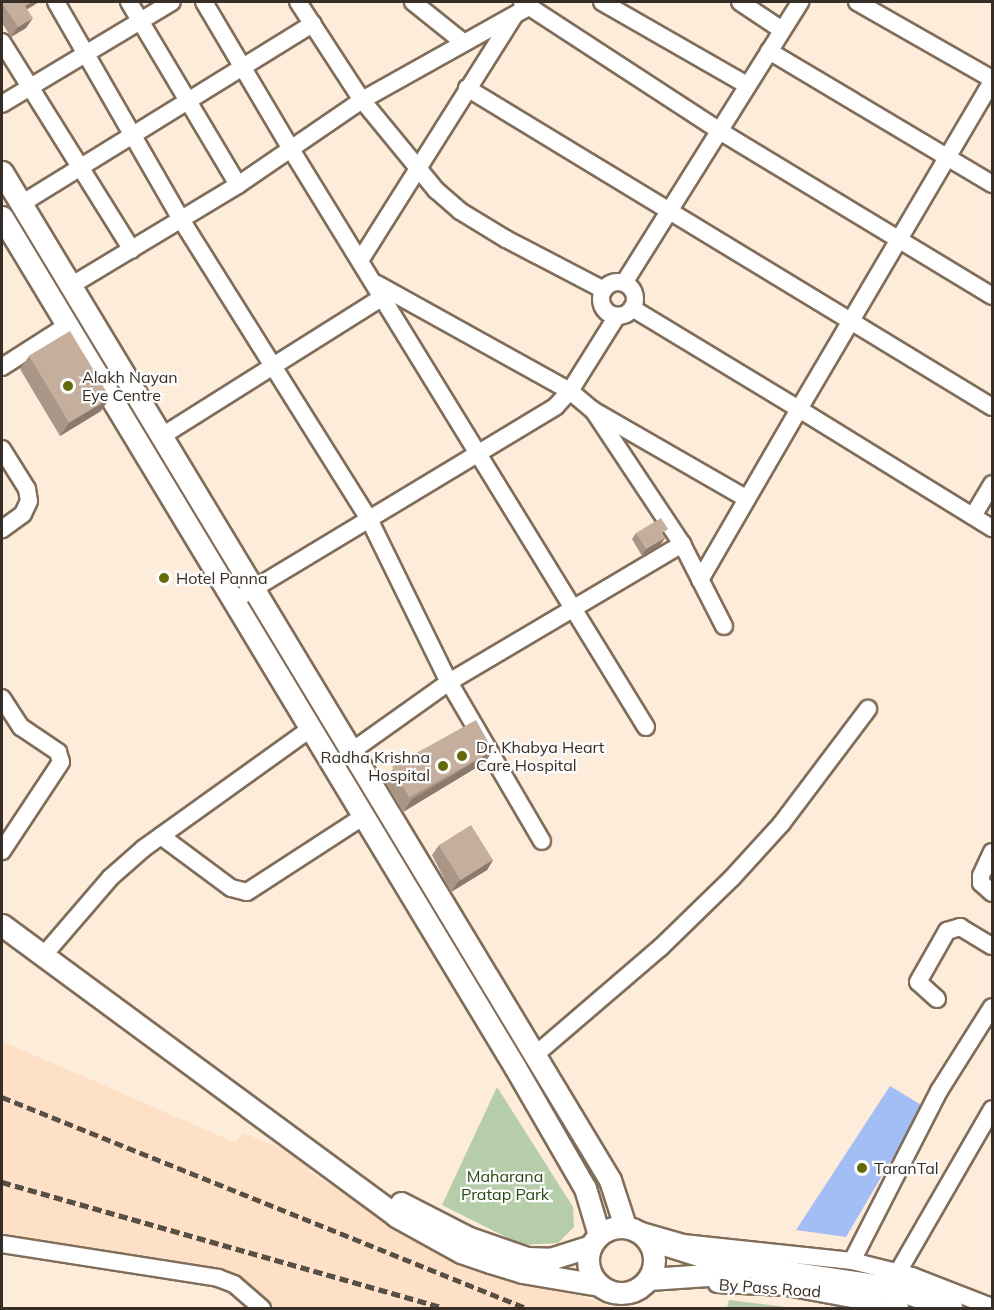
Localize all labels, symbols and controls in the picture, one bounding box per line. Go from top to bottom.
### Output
place label: Alakh Nayan Eye Centre [82,367,178,405]
marker: Alakh Nayan Eye Centre [59,377,77,395]
place label: Hotel Panna [176,568,268,588]
marker: Hotel Panna [157,571,171,585]
place label: Dr. Khabya Heart Care Hospital [476,737,604,775]
place label: Radha Krishna Hospital [321,747,430,785]
marker: Dr. Khabya Heart Care Hospital [453,747,471,765]
marker: Radha Krishna Hospital [434,757,452,775]
place label: TaranTal [874,1158,939,1178]
marker: TaranTal [855,1161,869,1175]
park label: Maharana Pratap Park [461,1166,549,1204]
street label: By Pass Road [718,1275,822,1301]

